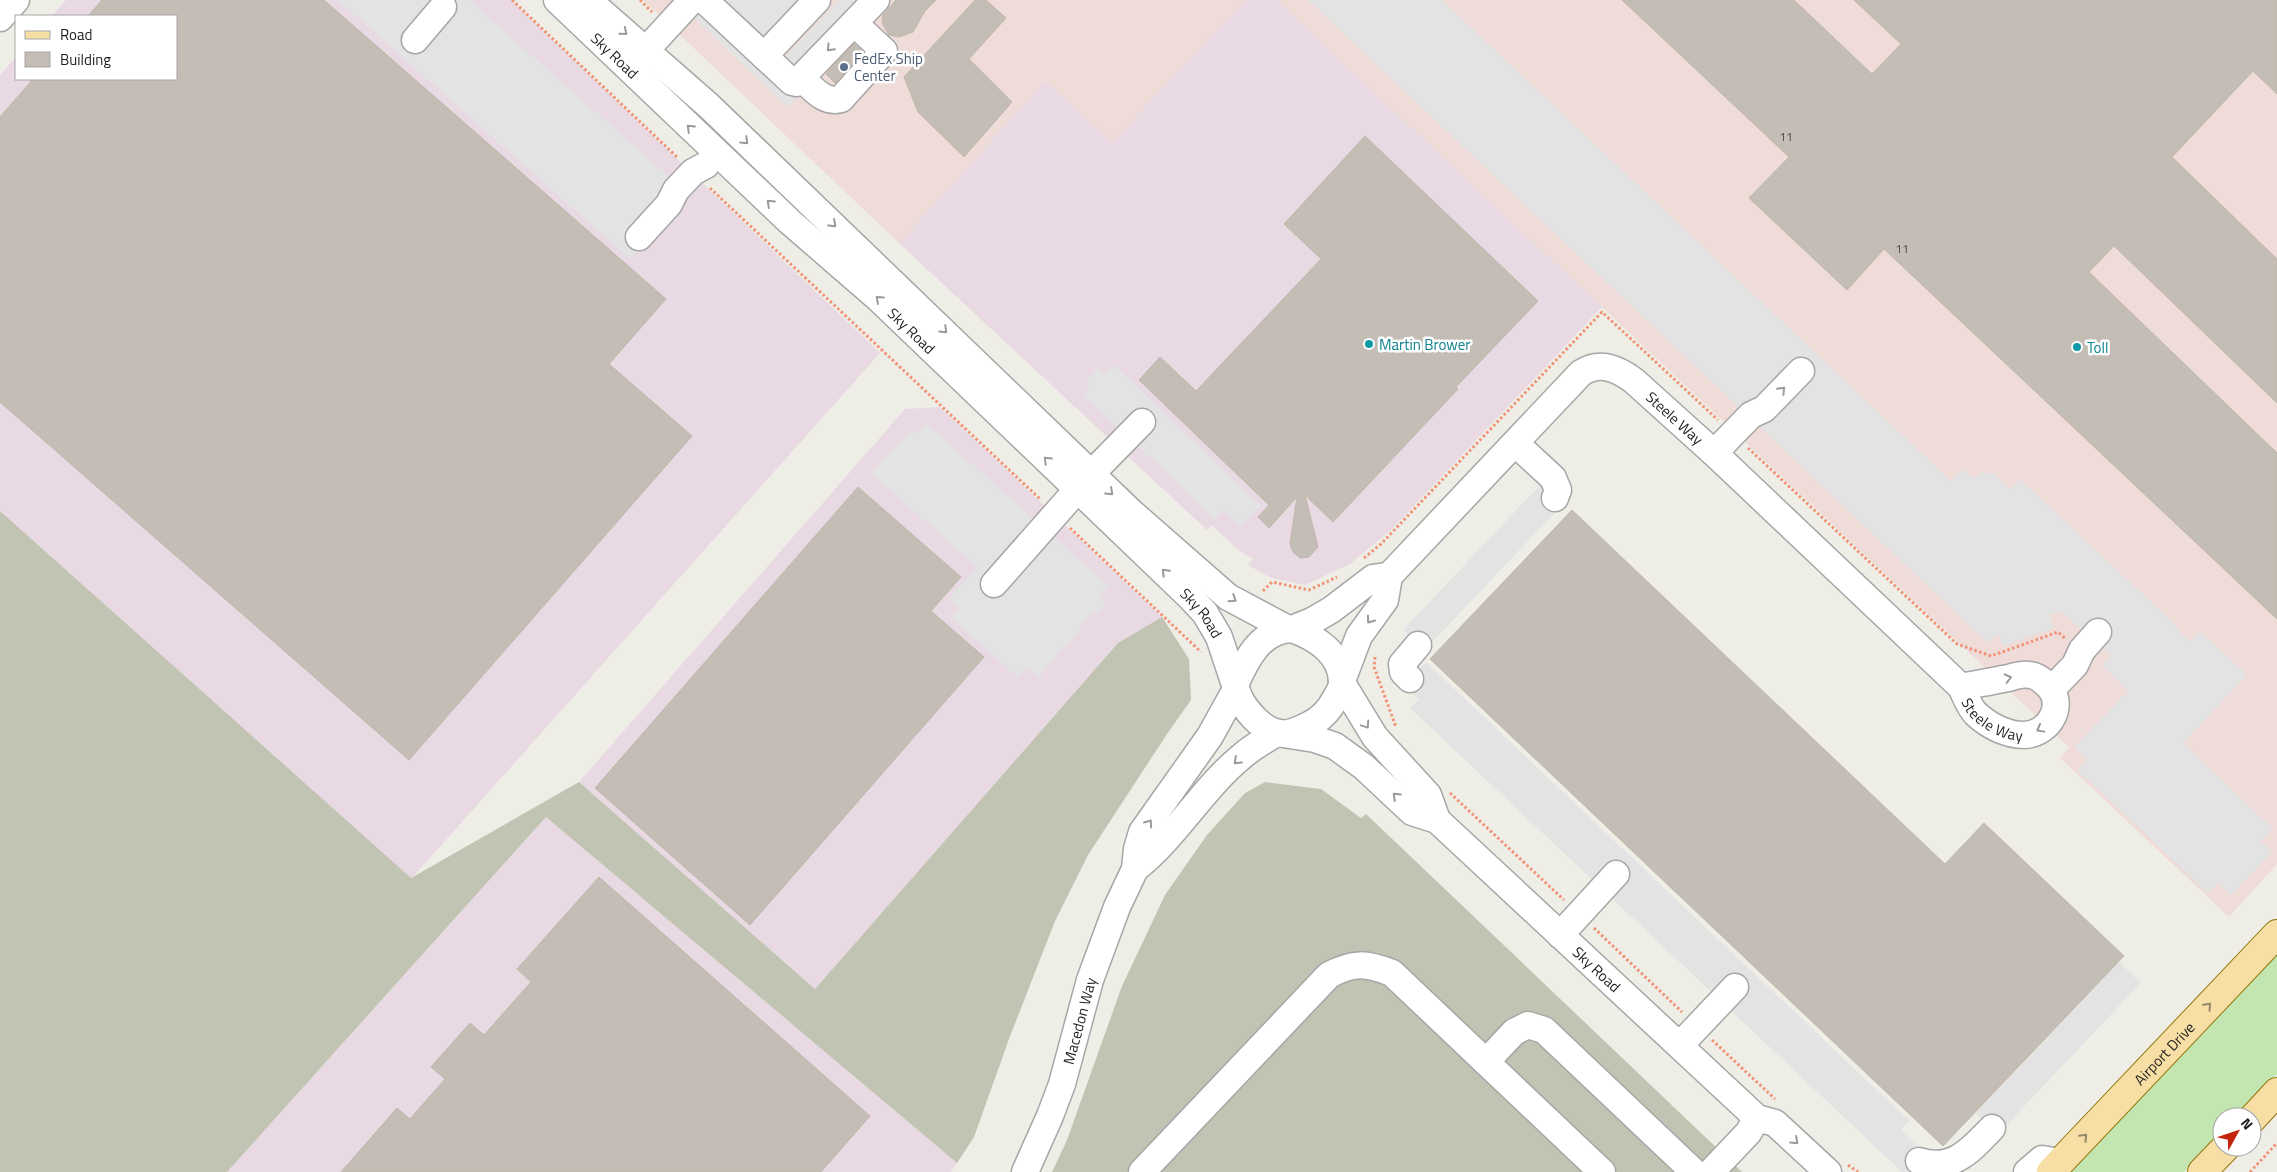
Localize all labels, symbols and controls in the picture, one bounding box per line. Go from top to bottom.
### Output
legend [15,15,178,80]
text: Road [60,23,92,46]
street label: Sky Road [586,27,644,84]
one-way arrow [618,27,627,35]
one-way arrow [827,42,836,51]
place label: FedEx Ship Center [854,47,923,87]
text: Building [60,48,111,71]
marker: FedEx Ship Center [838,61,850,73]
one-way arrow [686,125,695,134]
house number: 11 [1779,127,1793,146]
one-way arrow [740,135,749,144]
one-way arrow [766,200,775,209]
one-way arrow [827,218,836,227]
house number: 11 [1895,239,1909,258]
one-way arrow [875,296,884,305]
street label: Sky Road [883,302,941,359]
one-way arrow [938,325,947,334]
place label: Martin Brower [1379,333,1470,356]
place label: Toll [2087,336,2108,359]
marker: Martin Brower [1363,338,1375,350]
marker: Toll [2071,341,2083,353]
street label: Steele Way [1641,386,1709,450]
one-way arrow [1777,387,1786,396]
one-way arrow [1044,457,1053,466]
one-way arrow [1105,487,1114,496]
one-way arrow [1162,568,1171,577]
street label: Sky Road [1175,582,1229,642]
one-way arrow [1227,593,1237,602]
one-way arrow [1367,614,1376,624]
one-way arrow [2004,673,2013,684]
street label: Steele Way [1956,694,2024,747]
one-way arrow [1360,720,1370,729]
one-way arrow [2036,723,2045,733]
one-way arrow [1234,755,1243,764]
one-way arrow [1393,793,1402,802]
one-way arrow [1143,819,1152,829]
street label: Sky Road [1568,941,1626,997]
street label: Macedon Way [1056,975,1102,1067]
one-way arrow [2202,1003,2211,1012]
street label: Airport Drive [2128,1016,2200,1090]
north arrow [2212,1107,2262,1157]
text: N [2236,1113,2259,1134]
one-way arrow [2078,1133,2087,1142]
one-way arrow [1789,1135,1798,1144]

